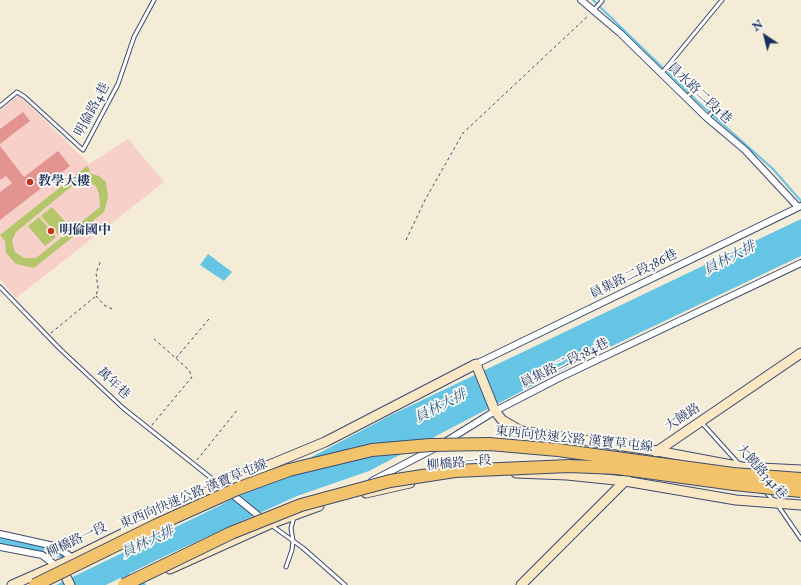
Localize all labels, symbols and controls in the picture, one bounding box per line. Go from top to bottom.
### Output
north arrow [745,16,785,56]
text: N [750,18,766,34]
street label: 員水路二段1巷 [663,60,735,128]
street label: 明倫路4巷 [72,80,114,140]
place label: 教學大樓 [38,174,90,190]
marker: 教學大樓 [25,177,35,187]
place label: 明倫國中 [59,223,111,239]
marker: 明倫國中 [46,226,56,236]
water label: 員林大排 [701,239,759,279]
street label: 員集路二段386巷 [588,247,680,303]
street label: 員集路二段384巷 [518,336,612,392]
street label: 萬年巷 [93,365,133,403]
water label: 員林大排 [412,387,470,427]
street label: 大饒路 [662,401,704,435]
street label: 東西向快速公路 漢寶草屯線 [494,424,654,456]
street label: 大饒路341巷 [732,441,790,503]
street label: 柳橋路一段 [426,453,492,475]
street label: 東西向快速公路 漢寶草屯線 [118,457,270,533]
street label: 柳橋路一段 [44,520,110,562]
water label: 員林大排 [119,524,177,562]

